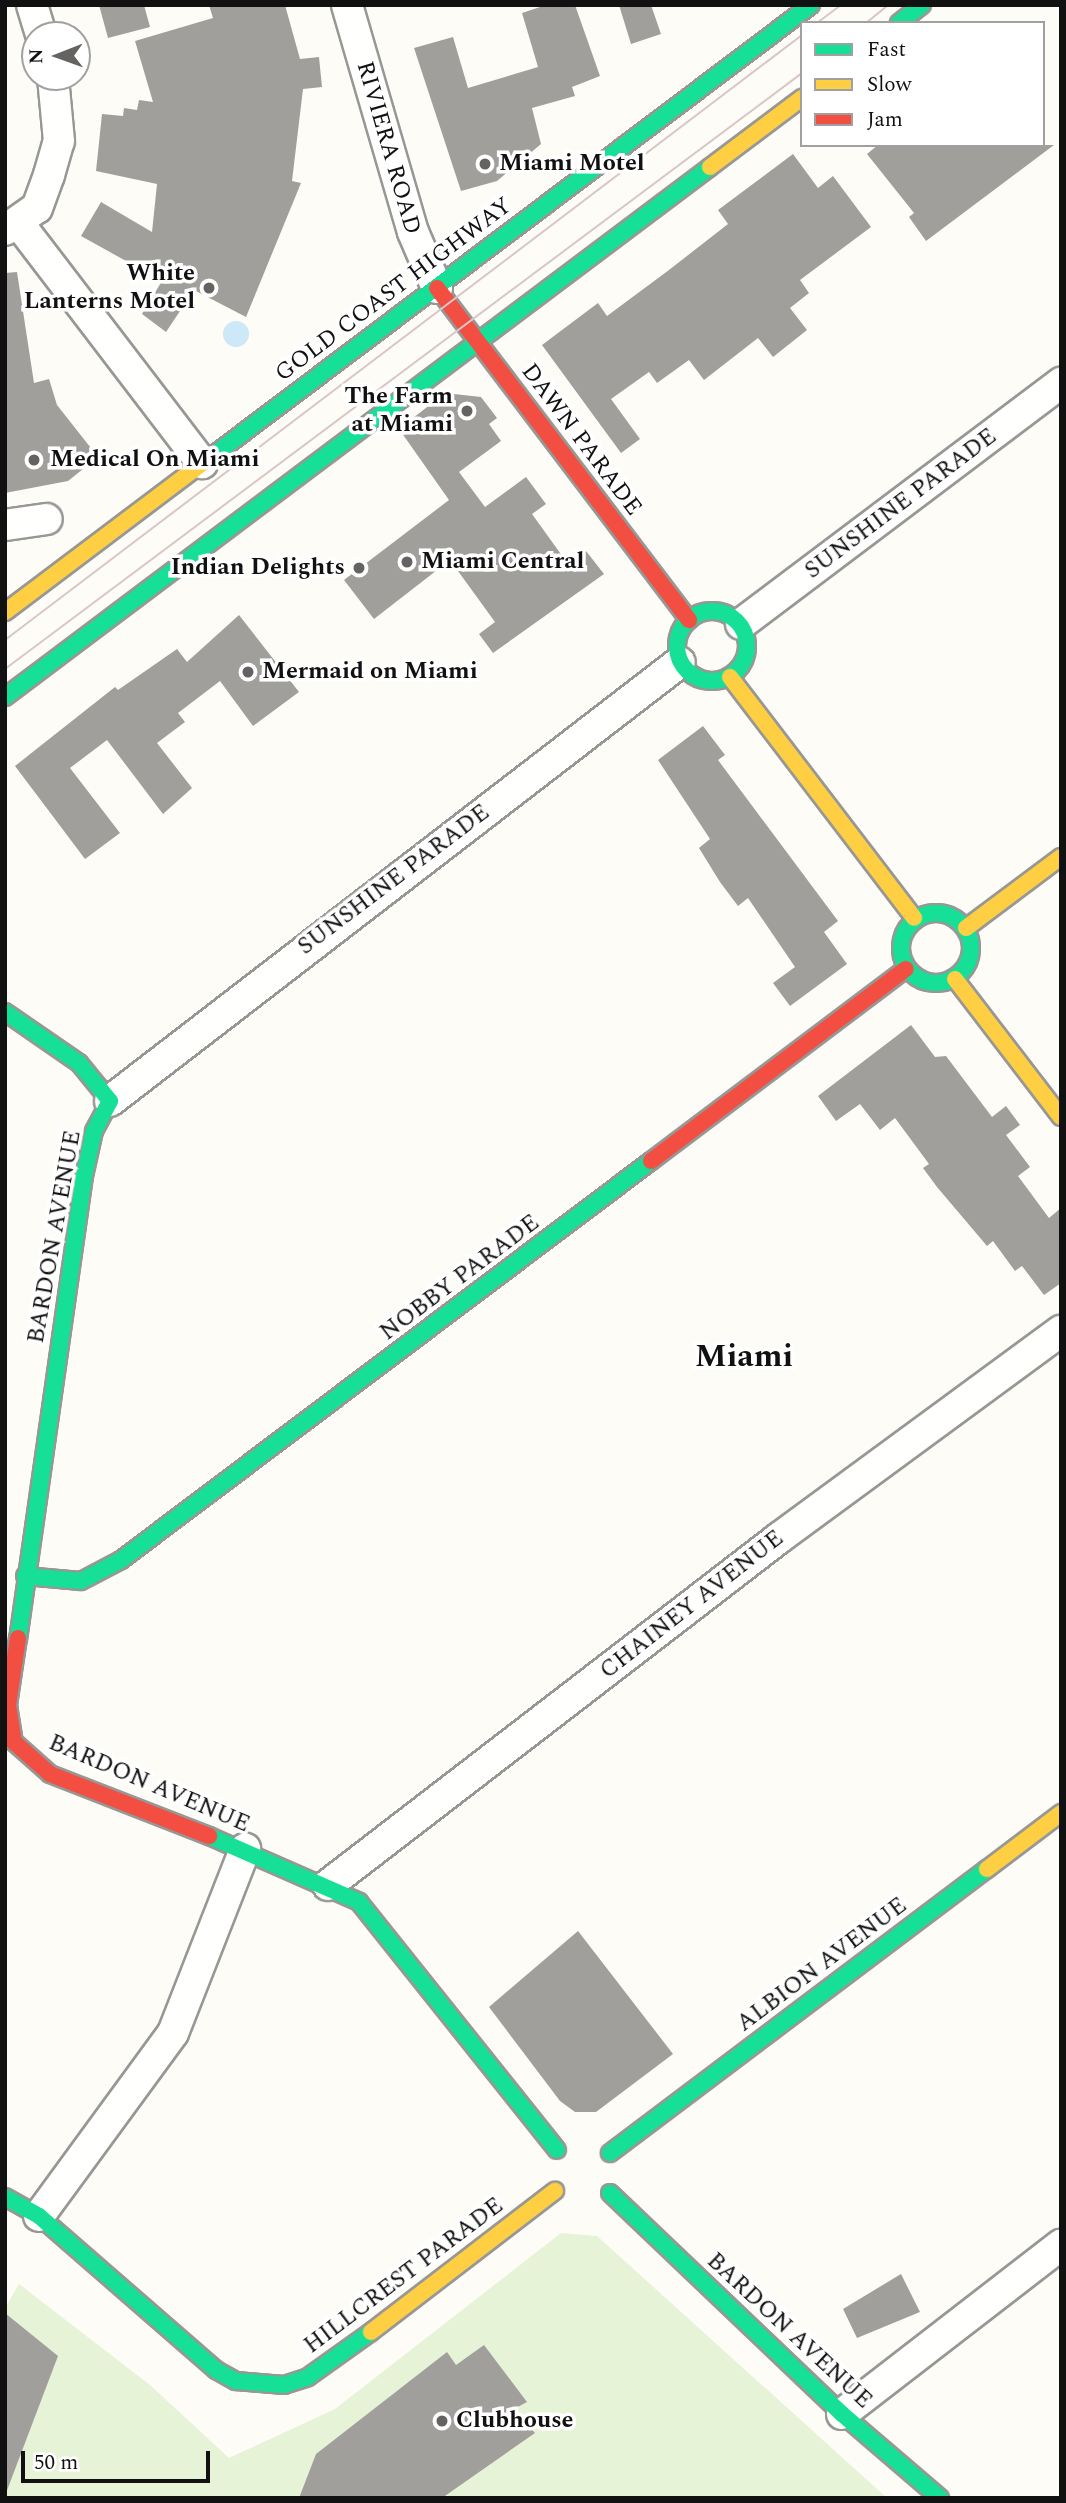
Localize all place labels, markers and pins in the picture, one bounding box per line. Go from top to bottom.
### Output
place label: Miami Motel [499,150,645,178]
marker: Miami Motel [477,156,493,172]
place label: White Lanterns Motel [24,260,195,316]
marker: White Lanterns Motel [201,280,217,296]
place label: The Farm at Miami [344,383,453,439]
marker: The Farm at Miami [459,403,475,419]
place label: Medical On Miami [50,446,259,474]
marker: Medical On Miami [24,450,44,470]
place label: Miami Central [421,548,584,576]
place label: Indian Delights [171,554,345,582]
marker: Miami Central [399,554,415,570]
marker: Indian Delights [351,560,367,576]
place label: Mermaid on Miami [262,658,478,686]
marker: Mermaid on Miami [240,664,256,680]
place label: Clubhouse [456,2407,574,2435]
marker: Clubhouse [434,2413,450,2429]

